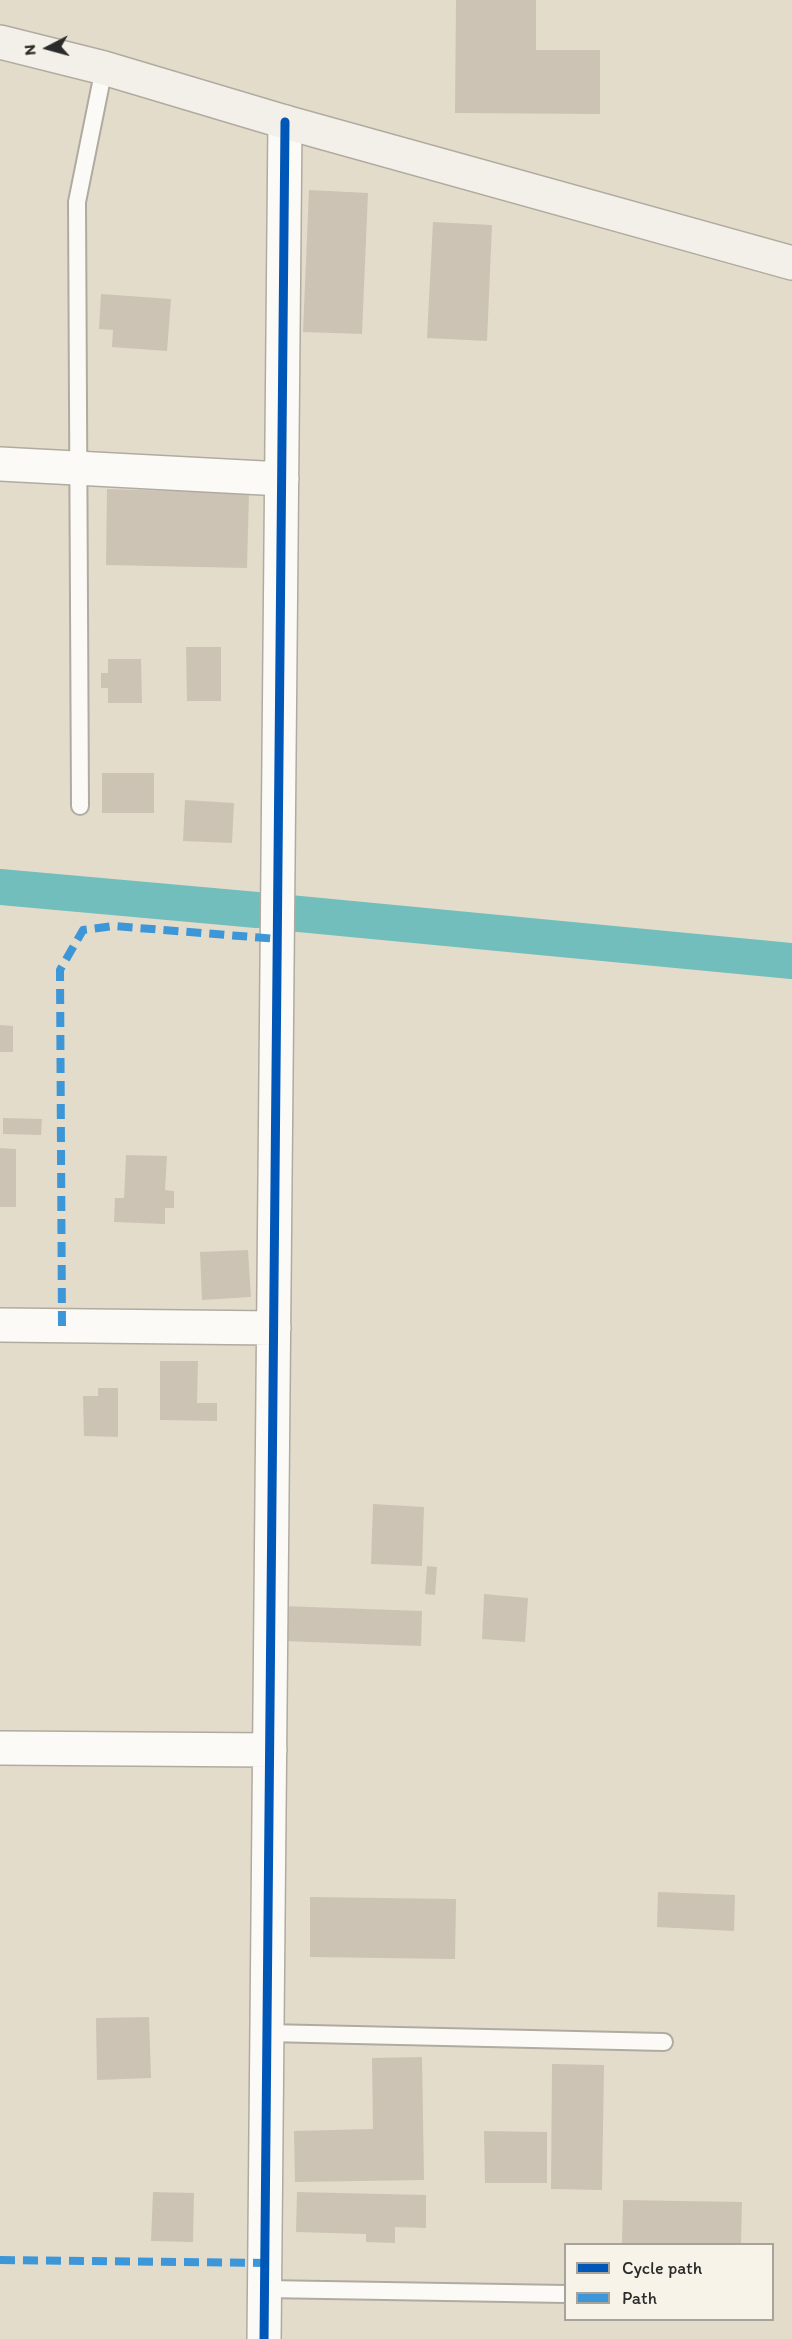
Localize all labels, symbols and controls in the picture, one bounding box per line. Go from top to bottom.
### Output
north arrow [18,18,78,78]
text: N [20,44,40,56]
legend [564,2243,774,2321]
text: Cycle path [622,2257,702,2279]
text: Path [622,2287,657,2309]

